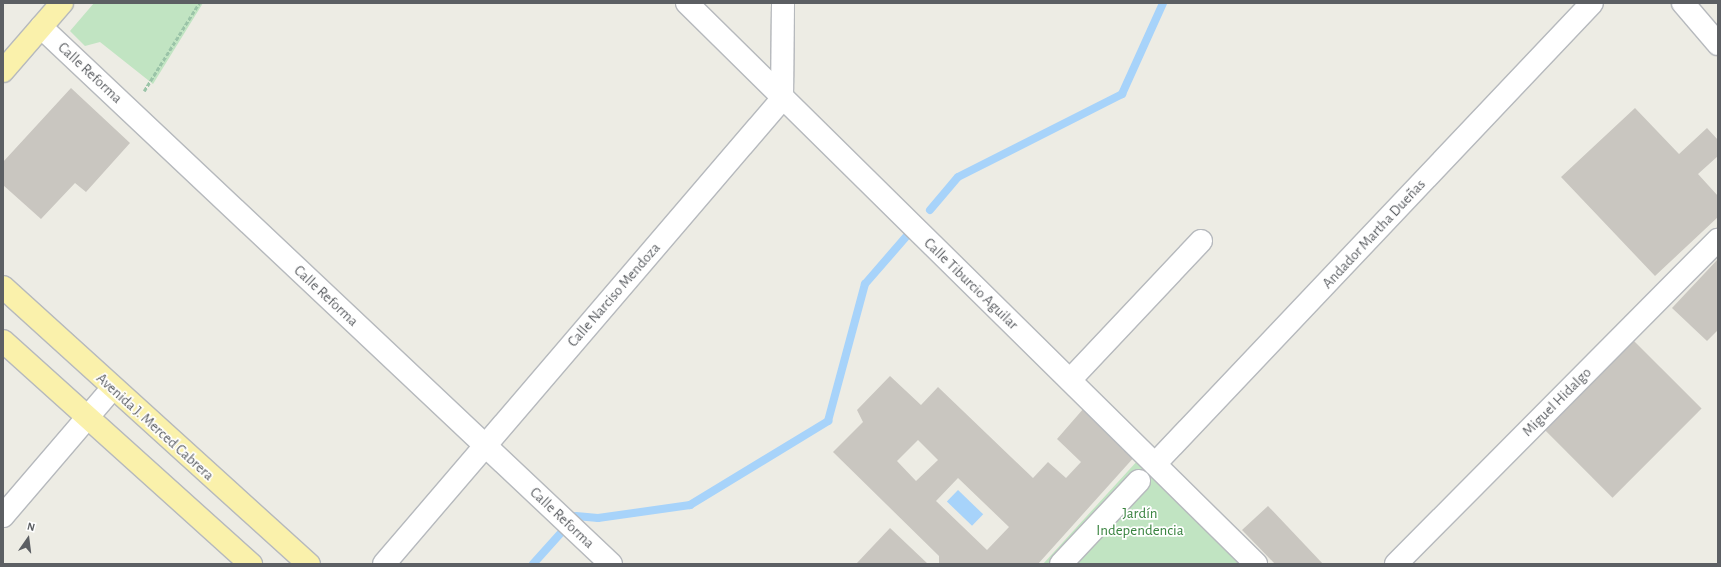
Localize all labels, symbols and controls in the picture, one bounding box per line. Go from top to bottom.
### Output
street label: Calle Reforma [54,39,126,107]
street label: Andador Martha Dueñas [1319,176,1429,292]
street label: Calle Tiburcio Aguilar [920,234,1022,334]
street label: Calle Narciso Mendoza [564,239,664,351]
street label: Calle Reforma [290,262,362,330]
street label: Miguel Hidalgo [1519,364,1595,440]
street label: Avenida J. Merced Cabrera [93,369,217,485]
street label: Calle Reforma [526,484,598,552]
park label: Jardín Independencia [1096,504,1184,539]
north arrow [8,519,48,559]
text: N [26,521,36,533]

